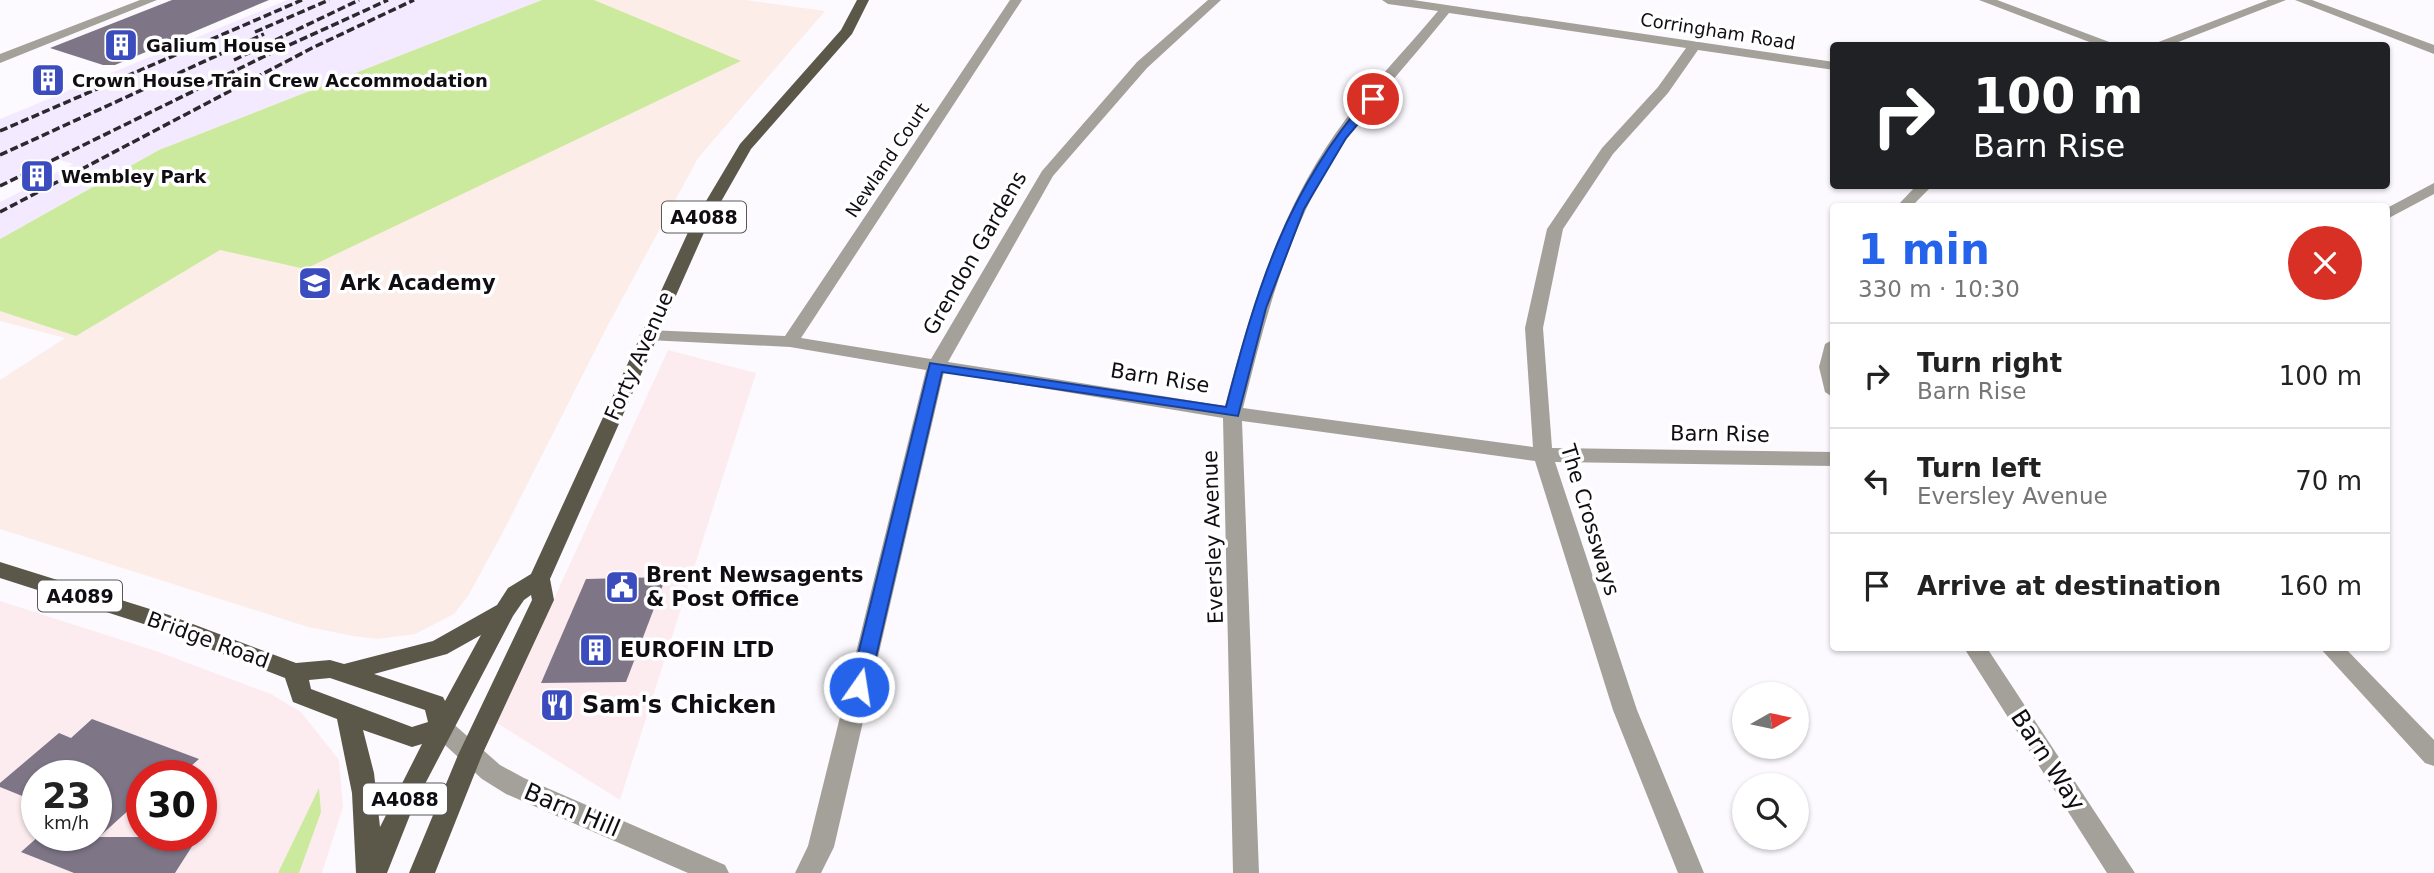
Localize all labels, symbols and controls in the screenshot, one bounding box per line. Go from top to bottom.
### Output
street label: Corringham Road [1639,8,1797,54]
building icon: Galium House [102,26,140,64]
place label: Galium House [146,35,286,56]
building icon: Crown House Train Crew Accommodation [29,61,67,99]
text: 100 m [1973,68,2143,125]
pin [1343,69,1403,129]
place label: Crown House Train Crew Accommodation [72,70,488,91]
icon: right [1858,70,1949,161]
icon: arrive [1354,80,1392,118]
street label: Newland Court [841,99,933,221]
text: Barn Rise [1973,127,2125,165]
building icon: Wembley Park [18,157,56,195]
place label: Wembley Park [61,166,207,187]
street label: Grendon Gardens [918,167,1032,339]
road number: A4088 [662,202,746,232]
text: 1 min [1858,225,1990,274]
button: close [2288,226,2362,300]
school or university icon: Ark Academy [296,264,334,302]
place label: Ark Academy [340,271,496,295]
text: 330 m · 10:30 [1858,276,2020,302]
street label: Forty Avenue [600,288,678,424]
text: Turn right [1917,348,2062,378]
icon: right [1858,357,1896,395]
street label: Barn Rise [1109,358,1211,398]
text: 100 m [2279,361,2362,391]
text: Barn Rise [1917,378,2026,404]
street label: Barn Rise [1670,421,1770,447]
street label: The Crossways [1555,441,1624,598]
street label: Eversley Avenue [1198,450,1228,624]
text: Turn left [1917,453,2041,483]
icon: left [1858,462,1896,500]
text: 70 m [2295,466,2362,496]
text: Eversley Avenue [1917,483,2108,509]
place label: Brent Newsagents & Post Office [646,563,864,611]
icon: arrive [1858,567,1896,605]
public building icon: Brent Newsagents & Post Office [603,568,641,606]
text: Arrive at destination [1917,571,2221,601]
text: 160 m [2279,571,2362,601]
road number: A4089 [38,580,122,611]
street label: Bridge Road [144,607,272,673]
building icon: EUROFIN LTD [577,631,615,669]
place label: EUROFIN LTD [620,638,774,662]
position arrow [822,650,896,724]
north arrow [1732,682,1810,760]
map controls [1732,682,1809,850]
restaurant icon: Sam's Chicken [538,686,576,724]
place label: Sam's Chicken [582,691,776,719]
street label: Barn Way [2005,704,2091,816]
speed limit sign: 30 [126,760,217,851]
button: search [1732,773,1809,850]
text: 23 [42,776,91,816]
street label: Barn Hill [520,777,624,843]
road number: A4088 [363,784,447,814]
text: km/h [44,812,89,833]

